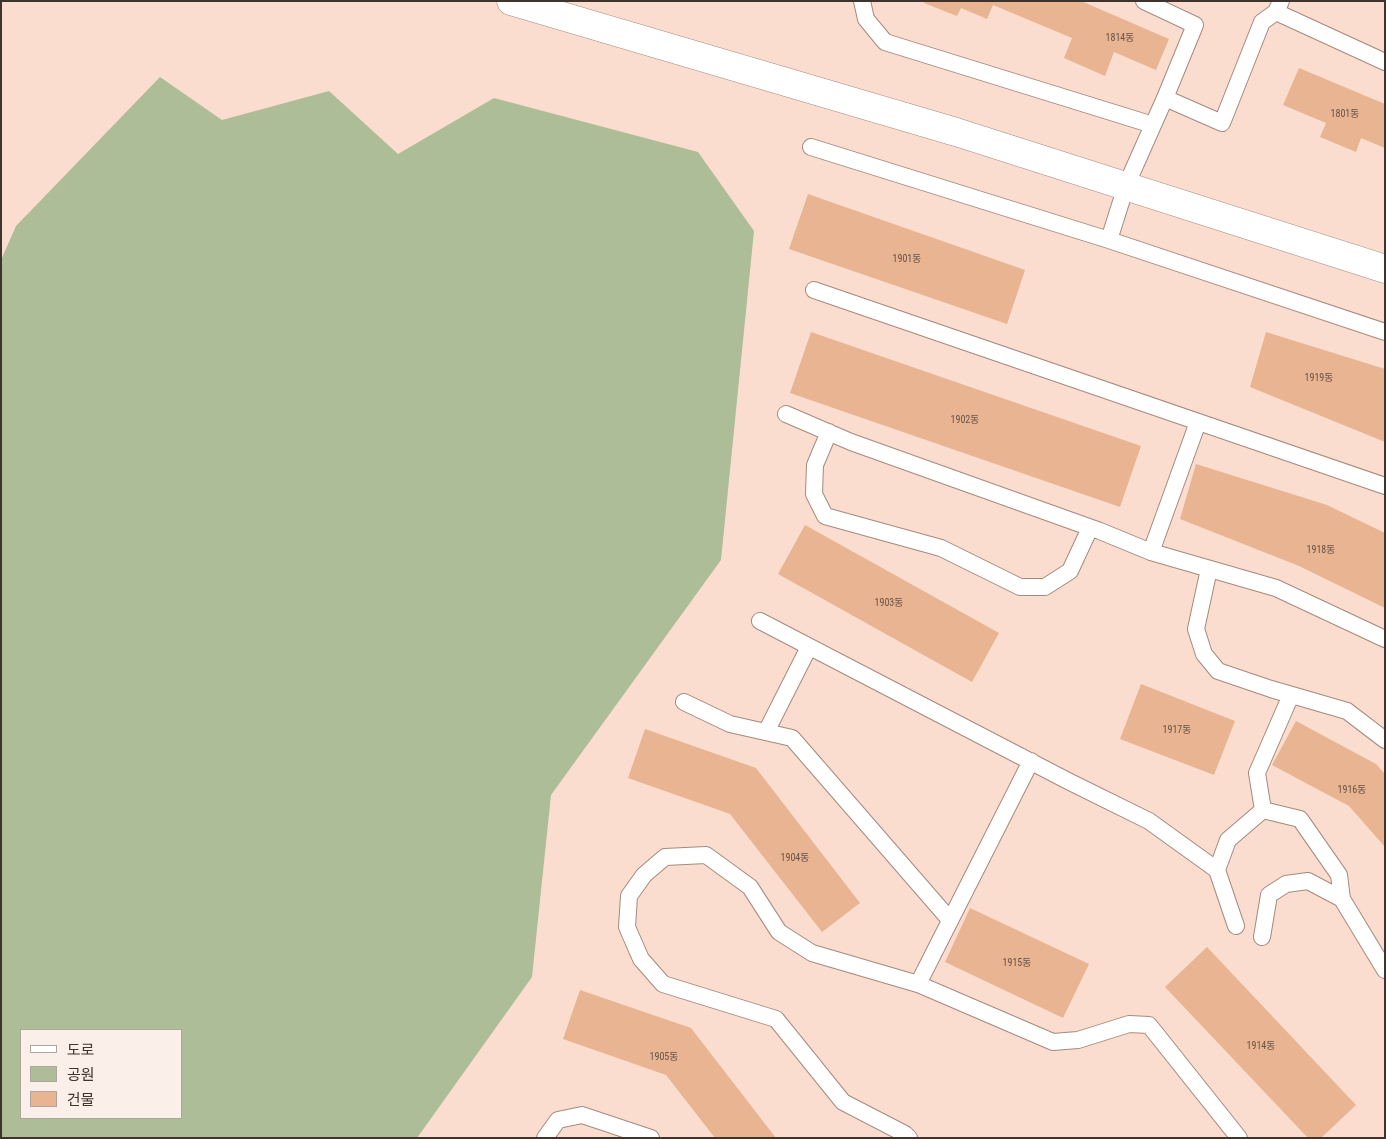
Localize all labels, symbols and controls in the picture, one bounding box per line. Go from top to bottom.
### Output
house number: 1814동 [1106,32,1134,44]
house number: 1801동 [1331,108,1359,120]
house number: 1901동 [893,253,921,265]
house number: 1919동 [1305,372,1333,384]
house number: 1902동 [951,414,979,426]
house number: 1918동 [1307,544,1335,556]
house number: 1903동 [875,597,903,609]
house number: 1917동 [1163,724,1191,736]
house number: 1916동 [1338,784,1366,796]
house number: 1904동 [781,852,809,864]
house number: 1915동 [1003,957,1031,969]
legend [20,1029,182,1119]
house number: 1914동 [1247,1040,1275,1052]
text: 도로 [67,1041,95,1059]
house number: 1905동 [650,1051,678,1063]
text: 공원 [67,1066,95,1084]
text: 건물 [67,1091,95,1109]

